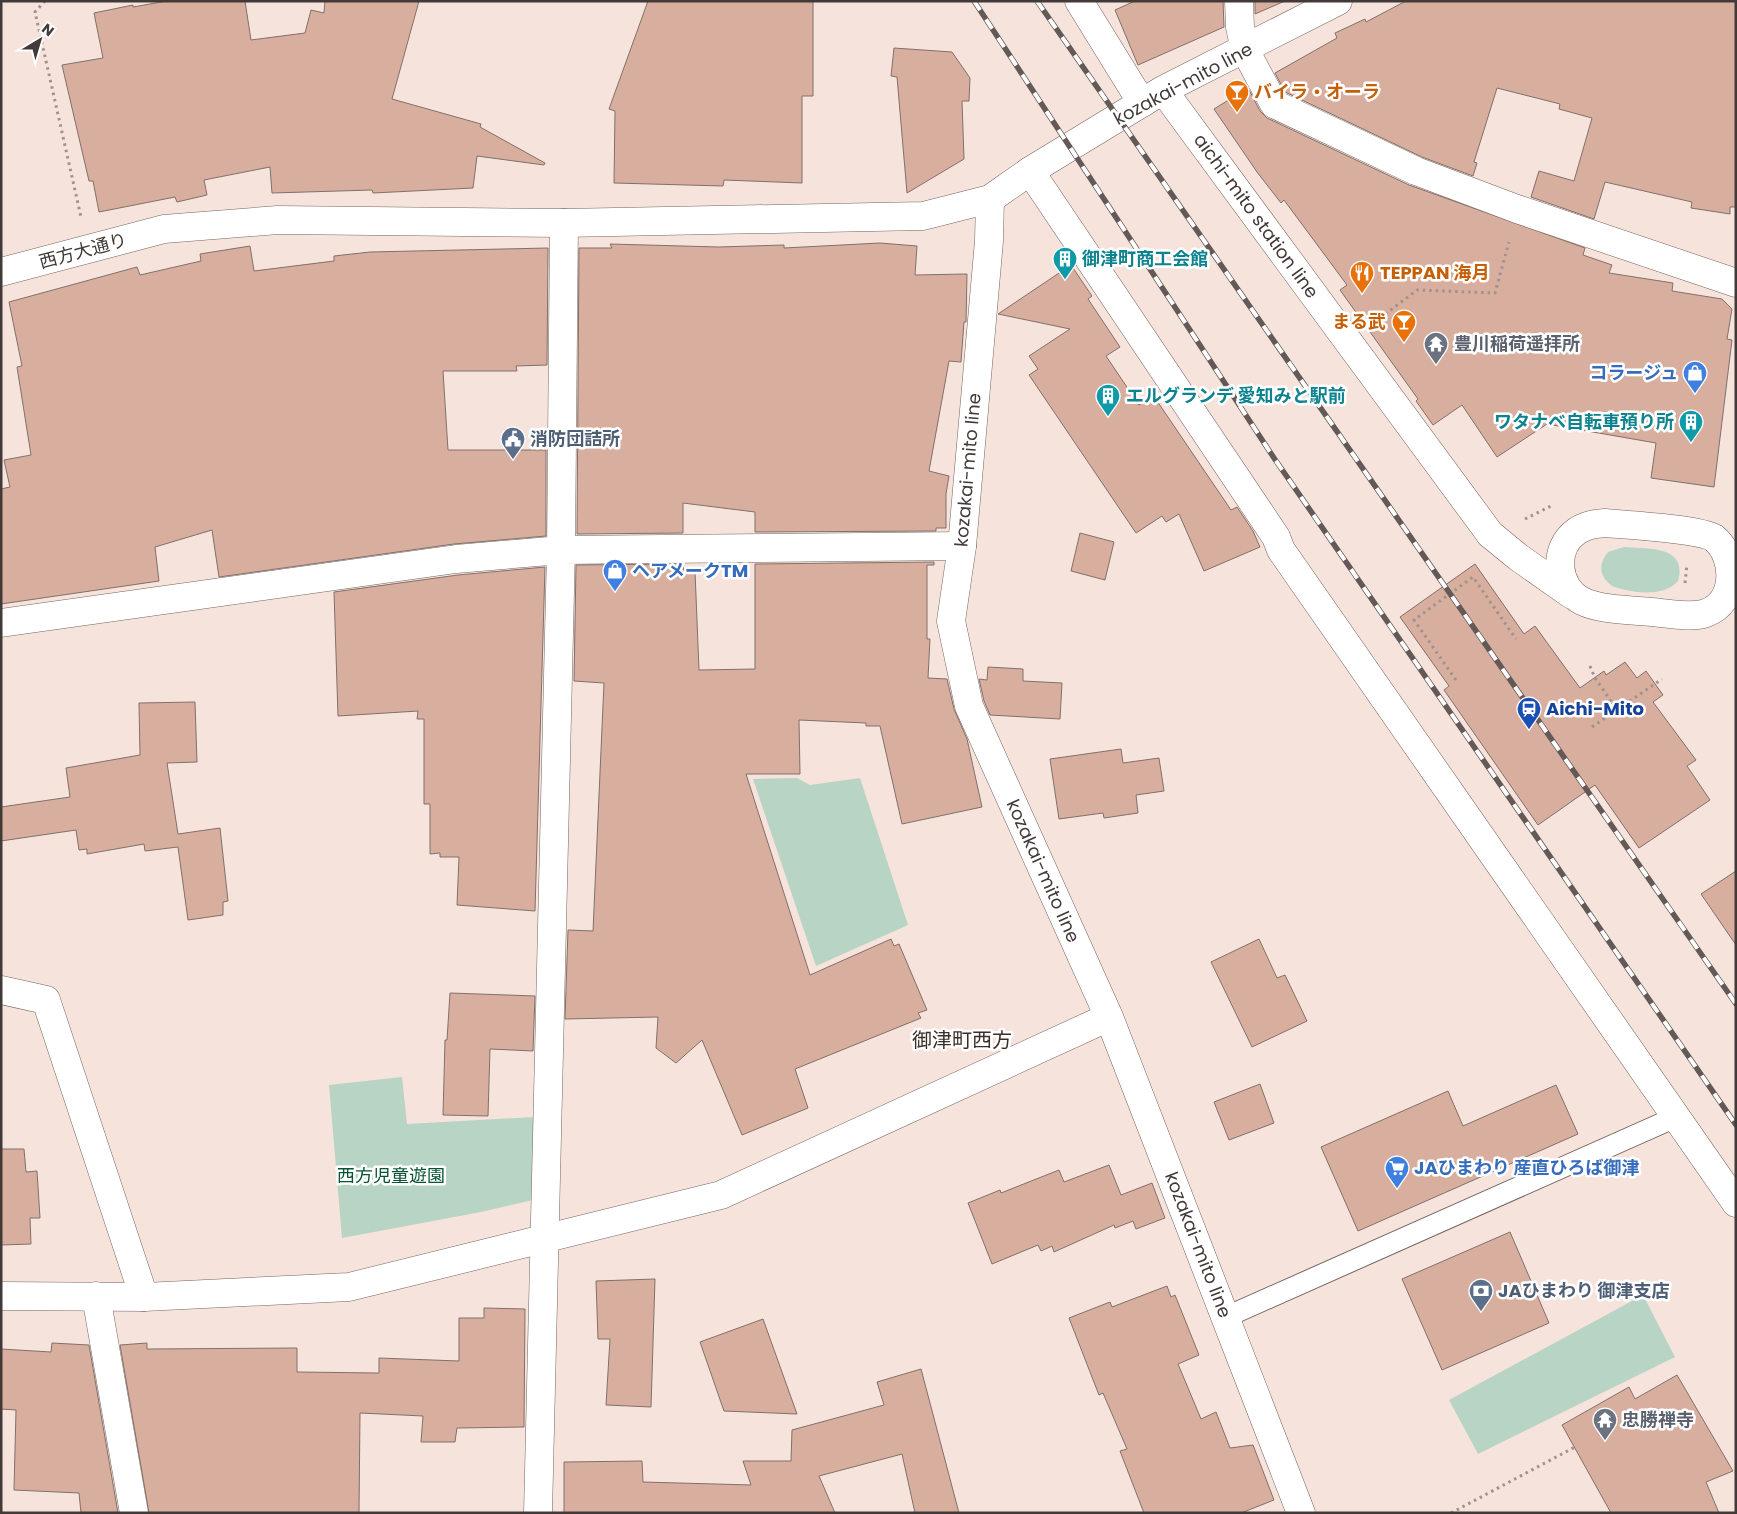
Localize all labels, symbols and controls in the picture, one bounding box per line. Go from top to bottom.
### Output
north arrow [15,15,65,65]
text: N [38,19,58,41]
street label: kozakai-mito line [1109,36,1257,131]
bar icon: バイラ・オーラ [1224,79,1250,113]
place label: バイラ・オーラ [1254,79,1380,104]
street label: aichi-mito station line [1188,128,1325,303]
street label: 西方大通り [36,227,130,274]
building icon: 御津町商工会館 [1052,246,1078,280]
place label: 御津町商工会館 [1081,246,1208,271]
restaurant icon: TEPPAN 海月 [1349,260,1375,294]
place label: TEPPAN 海月 [1380,260,1489,285]
place label: まる武 [1332,309,1386,334]
bar icon: まる武 [1391,309,1417,343]
temple icon: 豊川稲荷遥拝所 [1423,331,1449,365]
place label: 豊川稲荷遥拝所 [1454,331,1580,356]
place label: コラージュ [1590,360,1678,385]
shop icon: コラージュ [1682,360,1708,394]
building icon: エルグランデ 愛知みと駅前 [1095,383,1121,417]
place label: エルグランデ 愛知みと駅前 [1126,383,1346,408]
street label: kozakai-mito line [948,392,987,548]
place label: ワタナベ自転車預り所 [1494,409,1674,434]
building icon: ワタナベ自転車預り所 [1678,409,1704,443]
public building icon: 消防団詰所 [500,426,526,460]
place label: 消防団詰所 [530,426,620,451]
shop icon: ヘアメークTM [602,558,628,592]
place label: ヘアメークTM [632,558,748,583]
station icon: Aichi-Mito [1516,696,1542,730]
place label: Aichi-Mito [1546,696,1644,721]
street label: kozakai-mito line [1001,795,1086,946]
district label: 御津町西方 [912,1026,1012,1054]
supermarket icon: JAひまわり 産直ひろば御津 [1384,1155,1410,1189]
place label: JAひまわり 産直ひろば御津 [1414,1155,1640,1180]
park label: 西方児童遊園 [337,1163,445,1188]
street label: kozakai-mito line [1159,1168,1238,1321]
bank icon: JAひまわり 御津支店 [1468,1278,1494,1312]
place label: JAひまわり 御津支店 [1498,1278,1670,1303]
temple icon: 忠勝禅寺 [1592,1407,1618,1441]
place label: 忠勝禅寺 [1622,1407,1694,1432]

